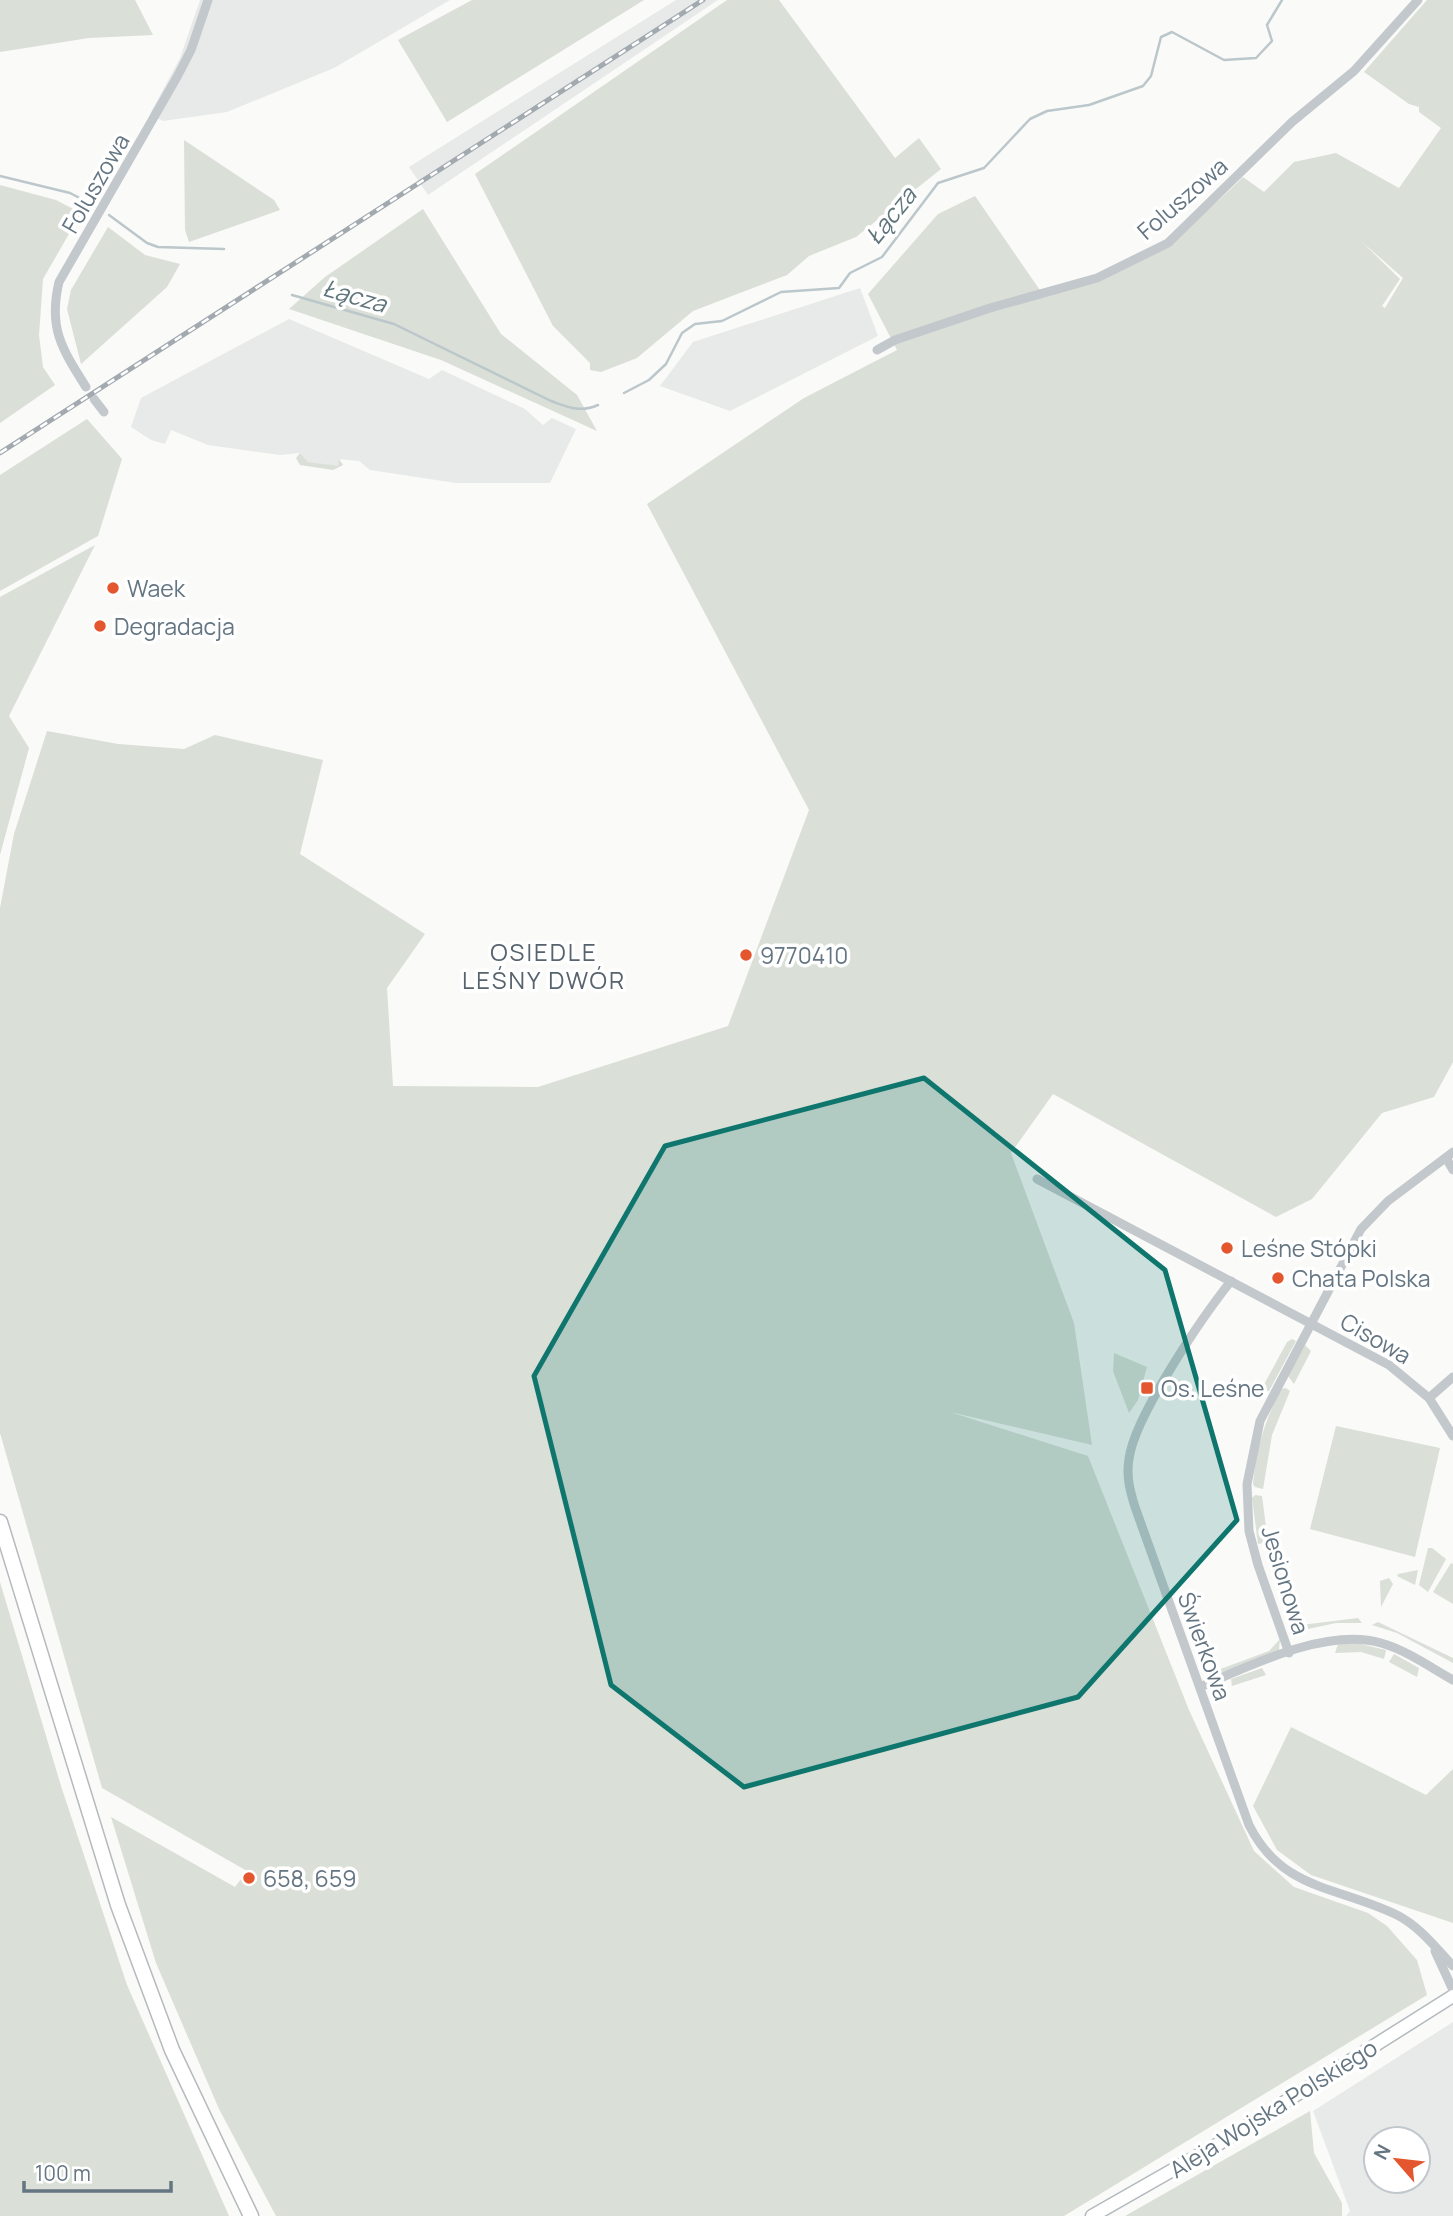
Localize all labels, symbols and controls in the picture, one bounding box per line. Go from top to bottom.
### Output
street label: Foluszowa [54,127,136,239]
street label: Foluszowa [1130,150,1234,246]
water label: Łącza [857,178,924,250]
water label: Łącza [320,270,392,320]
place label: Waek [127,572,186,604]
marker: Waek [105,580,121,596]
place label: Degradacja [114,610,235,642]
marker: Degradacja [92,618,108,634]
district label: OSIEDLE LEŚNY DWÓR [462,935,626,996]
place label: 9770410 [760,939,848,971]
marker: 9770410 [738,947,754,963]
place label: Leśne Stópki [1241,1232,1377,1264]
marker: Leśne Stópki [1219,1240,1235,1256]
place label: Chata Polska [1292,1262,1431,1294]
marker: Chata Polska [1270,1270,1286,1286]
street label: Cisowa [1335,1305,1417,1371]
place label: Os. Leśne [1161,1372,1264,1404]
marker: Os. Leśne [1139,1380,1155,1396]
street label: Jesionowa [1254,1522,1318,1638]
street label: Świerkowa [1171,1587,1239,1705]
place label: 658, 659 [263,1862,356,1894]
marker: 658, 659 [241,1870,257,1886]
street label: Aleja Wojska Polskiego [1163,2031,1383,2185]
north arrow [1362,2125,1432,2195]
text: N [1367,2140,1397,2164]
scale bar [24,2150,172,2194]
text: 100 m [35,2159,91,2187]

